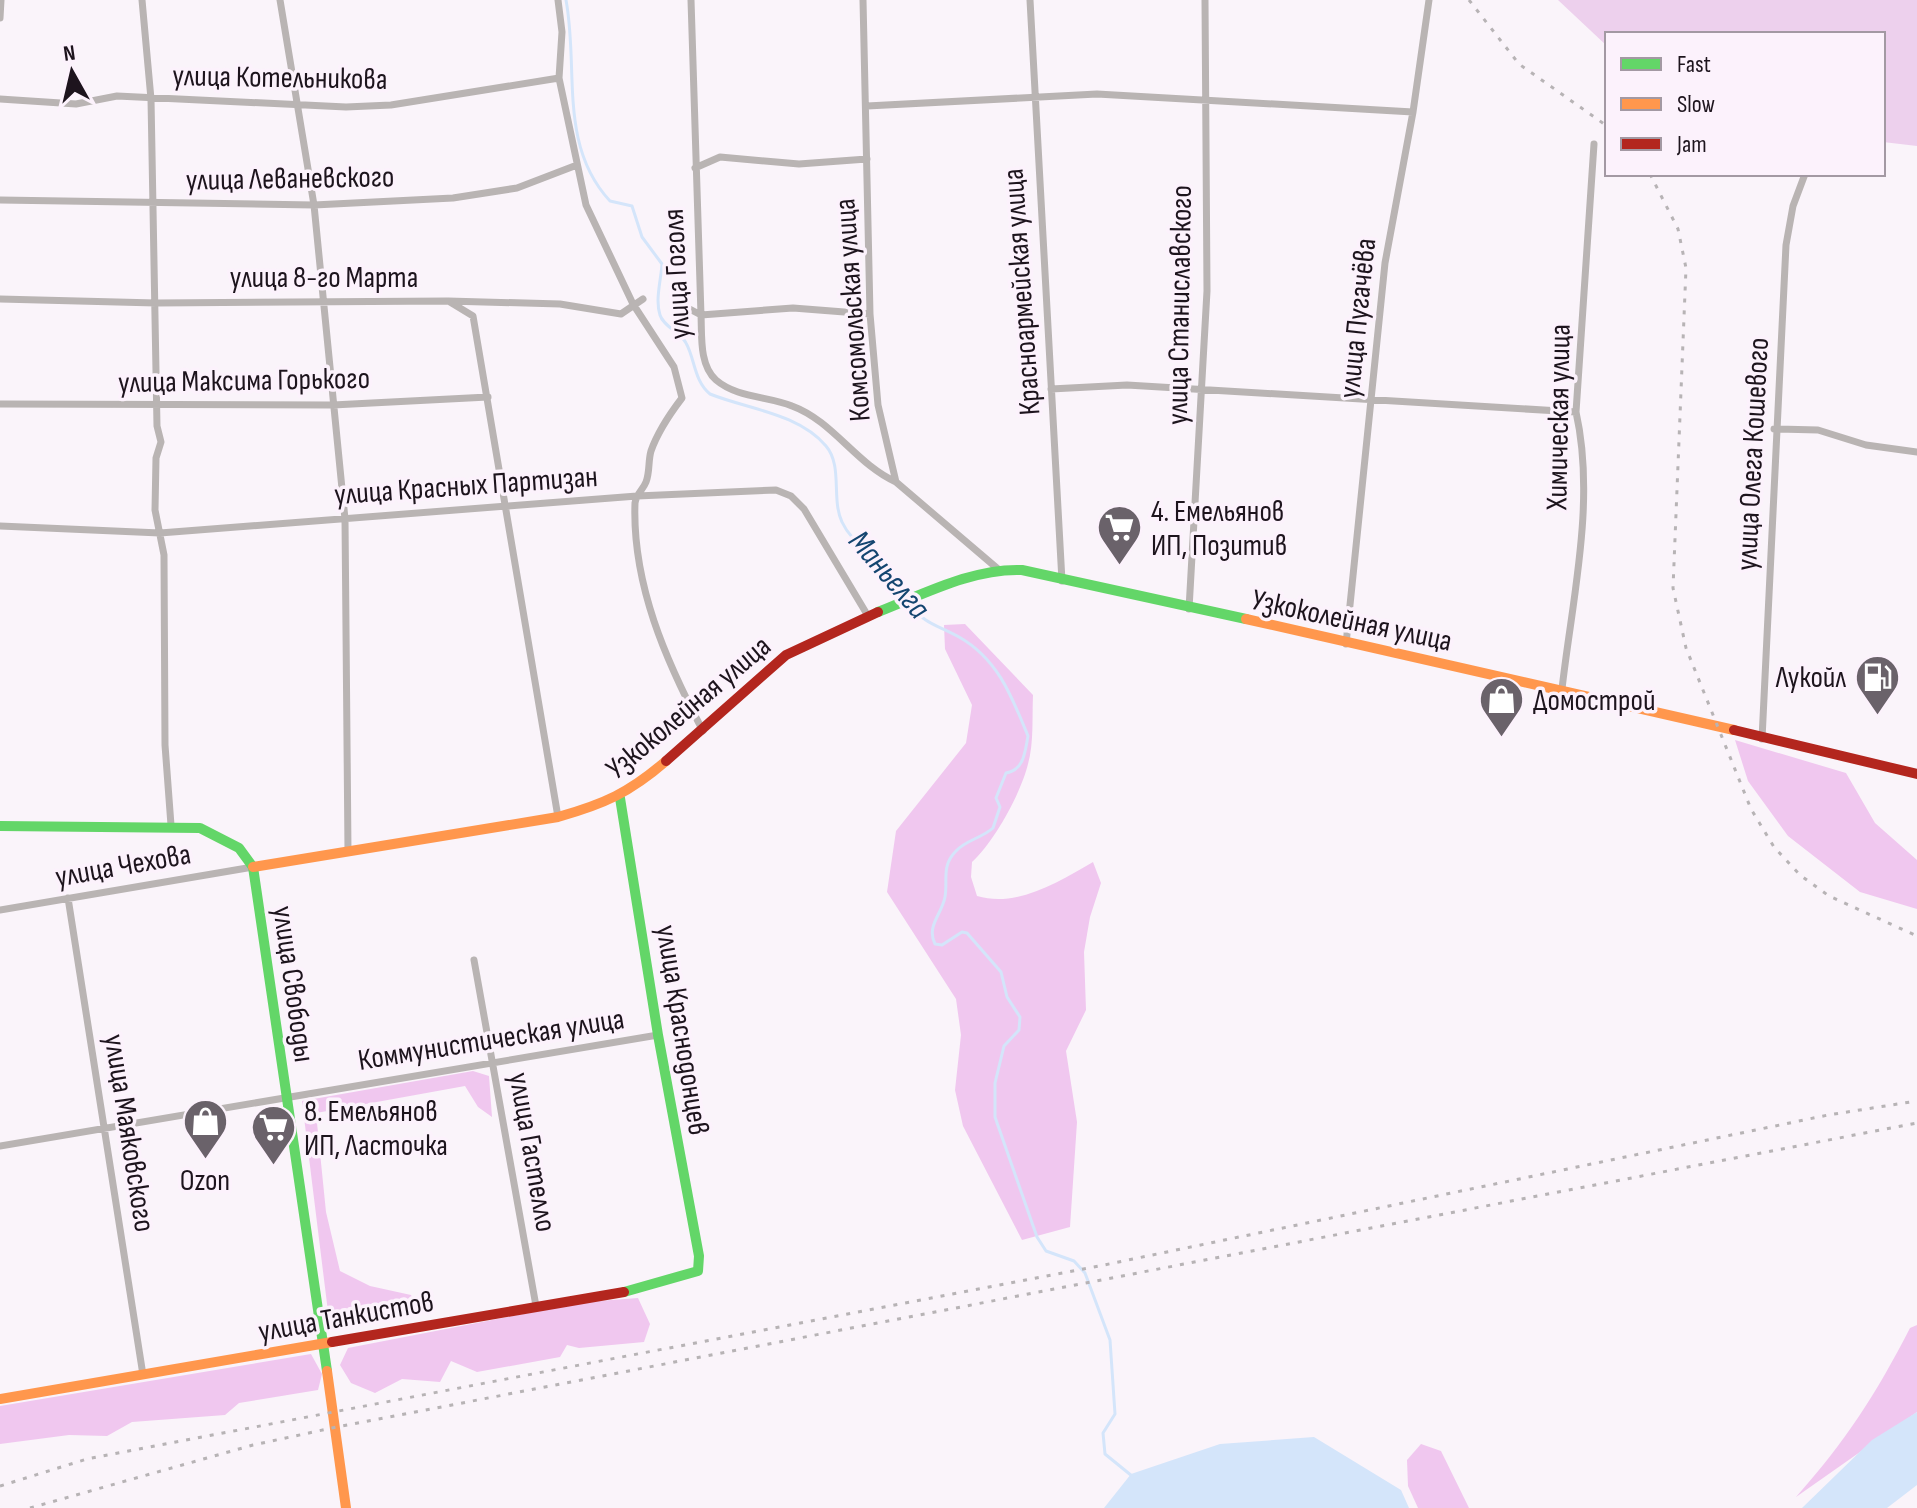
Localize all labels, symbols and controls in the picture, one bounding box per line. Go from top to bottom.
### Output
north arrow [32,32,112,112]
legend [1605,32,1885,176]
text: N [62,39,77,68]
text: Fast [1677,50,1711,79]
street label: улица Котельникова [172,58,388,98]
text: Slow [1677,90,1715,119]
text: Jam [1676,130,1707,159]
street label: улица Леваневского [185,159,395,199]
street label: Красноармейская улица [995,167,1049,416]
street label: улица Станиславского [1160,185,1200,425]
street label: Комсомольская улица [827,197,879,423]
street label: улица Гоголя [656,208,698,340]
street label: улица Пугачёва [1332,236,1384,400]
street label: улица 8-го Марта [230,260,418,296]
street label: Химическая улица [1539,324,1579,511]
street label: улица Олега Кошевого [1729,337,1777,571]
street label: улица Максима Горького [118,361,370,401]
street label: улица Красных Партизан [333,459,599,513]
place label: 4. Емельянов ИП, Позитив [1151,494,1287,564]
supermarket icon: 4. Емельянов ИП, Позитив [1096,504,1144,567]
water label: Маньелга [840,523,938,627]
street label: Узкоколейная улица [1248,582,1455,660]
street label: Узкоколейная улица [599,628,778,787]
fuel station icon: Лукойл [1853,653,1901,716]
place label: Лукойл [1775,660,1846,696]
shop icon: Домострой [1478,676,1526,739]
place label: Домострой [1533,683,1655,719]
street label: улица Чехова [53,836,194,896]
street label: улица Свободы [264,904,322,1064]
street label: улица Краснодонцев [648,923,716,1138]
street label: Коммунистическая улица [355,1001,627,1079]
street label: улица Маяковского [96,1032,162,1234]
street label: улица Гастелло [500,1070,564,1235]
place label: 8. Емельянов ИП, Ласточка [304,1094,448,1164]
shop icon: Ozon [181,1098,229,1161]
supermarket icon: 8. Емельянов ИП, Ласточка [249,1104,297,1167]
place label: Ozon [180,1163,230,1199]
street label: улица Танкистов [256,1284,437,1350]

